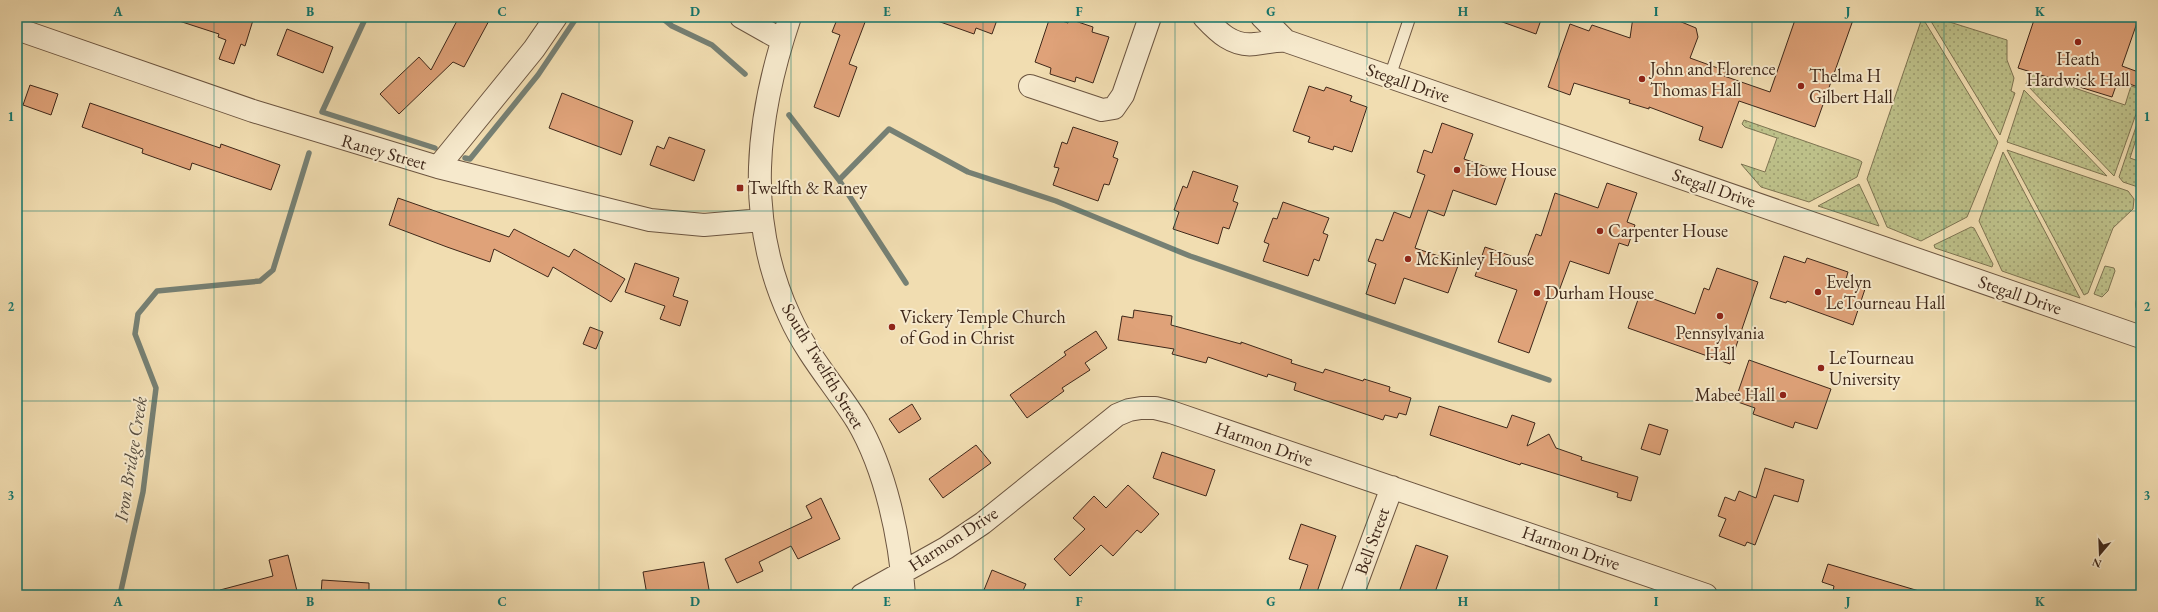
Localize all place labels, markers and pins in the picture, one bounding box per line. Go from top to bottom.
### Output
marker: Heath Hardwick Hall [2073,37,2083,47]
place label: Heath Hardwick Hall [2026,47,2130,91]
place label: John and Florence Thomas Hall [1648,57,1776,101]
place label: Thelma H Gilbert Hall [1809,64,1893,108]
marker: John and Florence Thomas Hall [1637,74,1647,84]
marker: Thelma H Gilbert Hall [1796,81,1806,91]
place label: Howe House [1465,158,1557,181]
marker: Howe House [1452,165,1462,175]
place label: Twelfth & Raney [748,176,867,199]
marker: Twelfth & Raney [735,183,745,193]
place label: Carpenter House [1608,219,1728,242]
marker: Carpenter House [1595,226,1605,236]
place label: McKinley House [1416,247,1534,270]
marker: McKinley House [1403,254,1413,264]
place label: Evelyn LeTourneau Hall [1826,270,1945,314]
place label: Durham House [1545,281,1654,304]
marker: Evelyn LeTourneau Hall [1813,287,1823,297]
marker: Durham House [1532,288,1542,298]
place label: Vickery Temple Church of God in Christ [900,305,1066,349]
marker: Pennsylvania Hall [1715,311,1725,321]
place label: Pennsylvania Hall [1676,321,1765,365]
marker: Vickery Temple Church of God in Christ [887,322,897,332]
place label: LeTourneau University [1829,346,1915,390]
marker: LeTourneau University [1816,363,1826,373]
place label: Mabee Hall [1695,383,1775,406]
marker: Mabee Hall [1778,390,1788,400]

